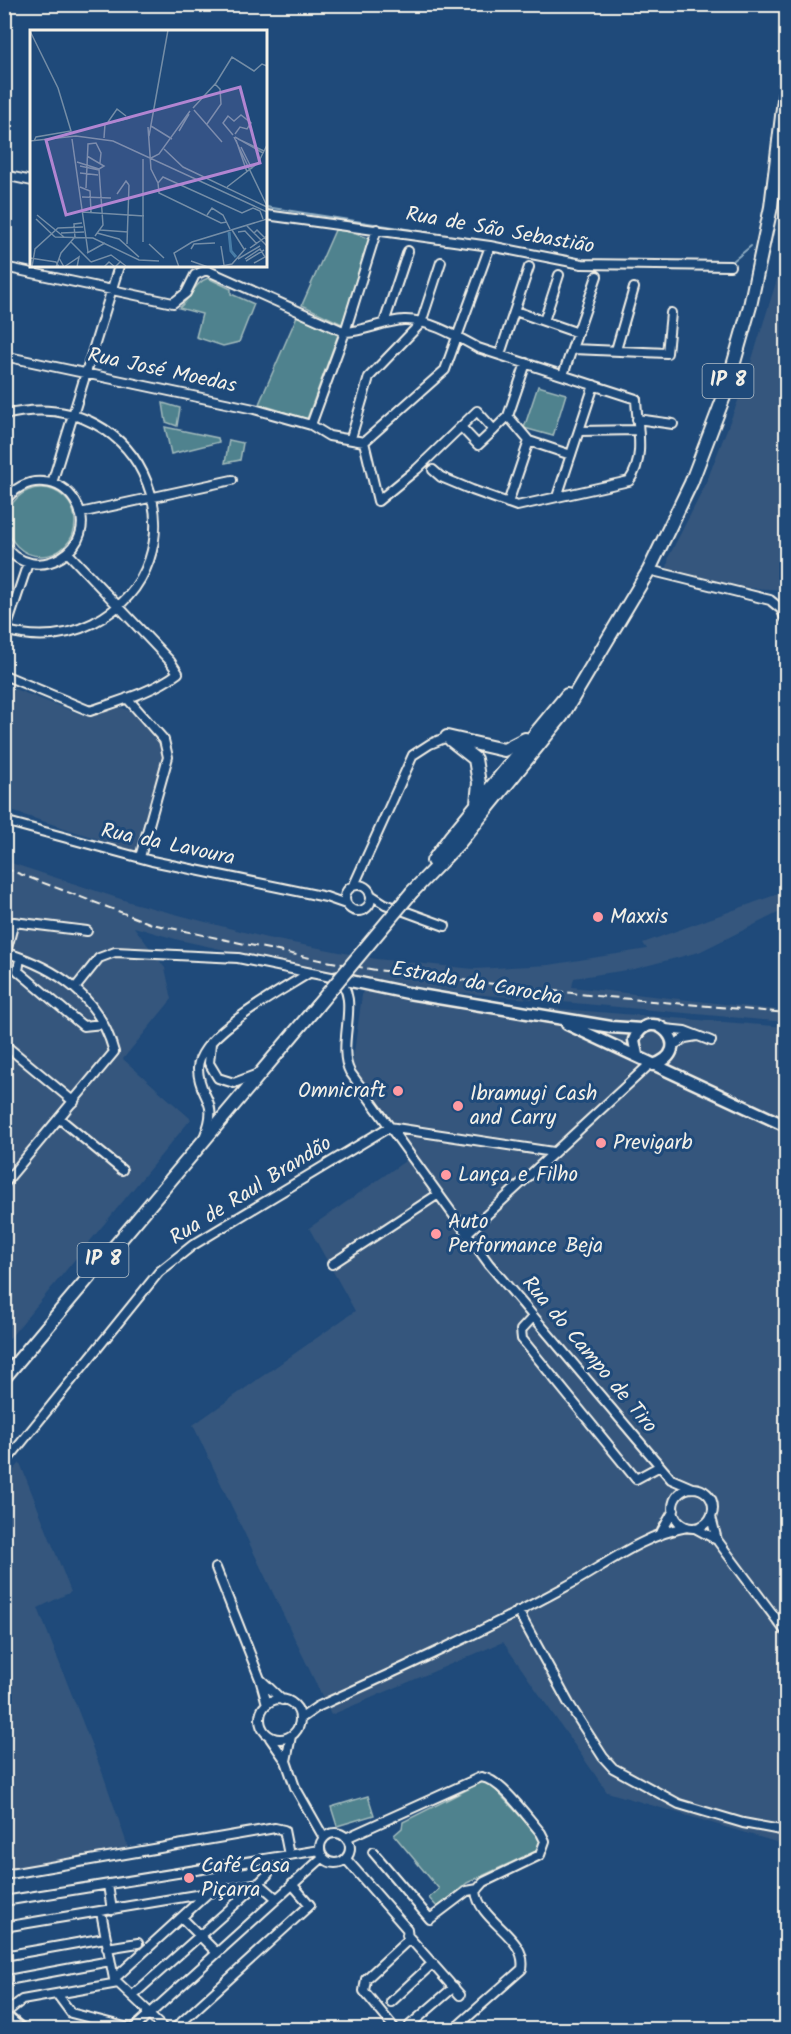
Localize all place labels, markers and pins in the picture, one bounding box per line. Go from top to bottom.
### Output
place label: Maxxis [610,901,668,934]
marker: Maxxis [591,910,605,924]
place label: Omnicraft [298,1075,387,1108]
place label: Ibramugi Cash and Carry [470,1078,597,1135]
marker: Omnicraft [391,1084,405,1098]
marker: Ibramugi Cash and Carry [451,1099,465,1113]
place label: Previgarb [613,1127,692,1160]
marker: Previgarb [594,1136,608,1150]
place label: Lança e Filho [458,1159,578,1192]
marker: Lança e Filho [439,1168,453,1182]
place label: Auto Performance Beja [448,1206,603,1263]
marker: Auto Performance Beja [429,1227,443,1241]
place label: Café Casa Piçarra [201,1850,290,1907]
marker: Café Casa Piçarra [182,1871,196,1885]

